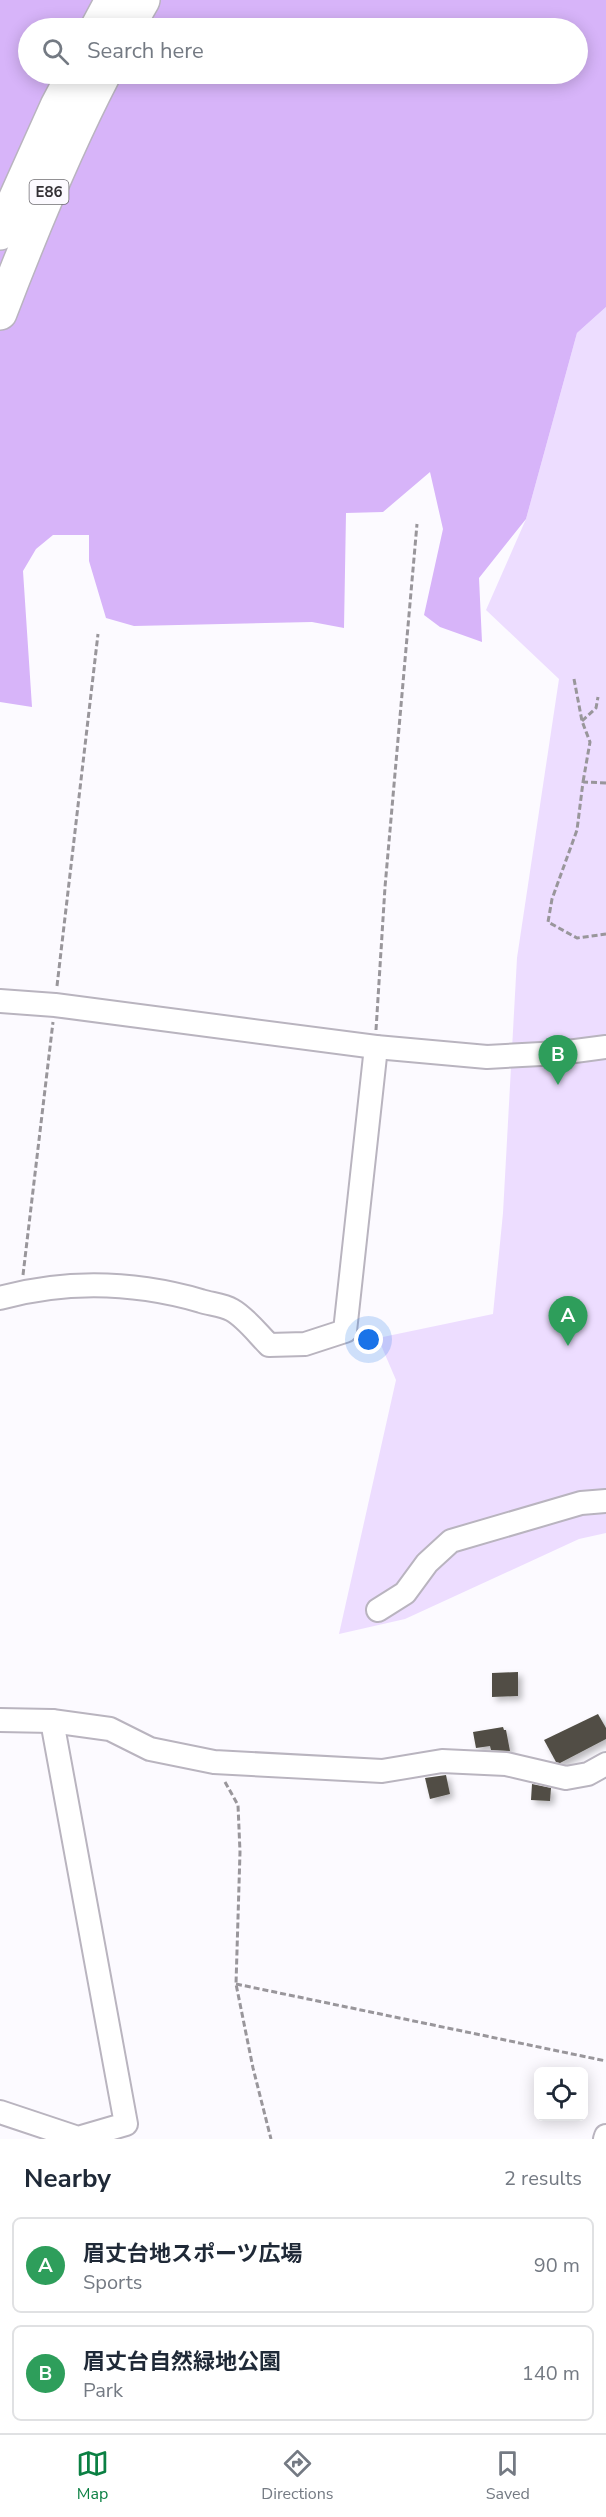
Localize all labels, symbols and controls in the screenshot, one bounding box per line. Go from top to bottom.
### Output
search box [18,18,588,84]
icon: search [39,35,72,68]
text: Search here [87,36,204,66]
road number: E86 [29,180,68,204]
pin: B [538,1036,578,1085]
pin: A [548,1296,588,1346]
your location [354,1325,383,1354]
map controls [534,2067,588,2121]
button: locate [534,2067,588,2121]
text: Nearby [24,2161,111,2196]
text: 2 results [504,2165,582,2192]
text: 眉丈台地スポーツ広場 [83,2239,303,2269]
text: A [38,2252,53,2279]
text: 90 m [534,2252,580,2279]
text: Sports [83,2269,142,2296]
text: 眉丈台自然緑地公園 [83,2347,281,2377]
text: B [39,2360,52,2387]
text: 140 m [522,2360,580,2387]
text: Park [83,2377,123,2404]
tab: Map [76,2447,109,2505]
tab: Directions [261,2447,333,2505]
tab: Saved [486,2447,530,2505]

